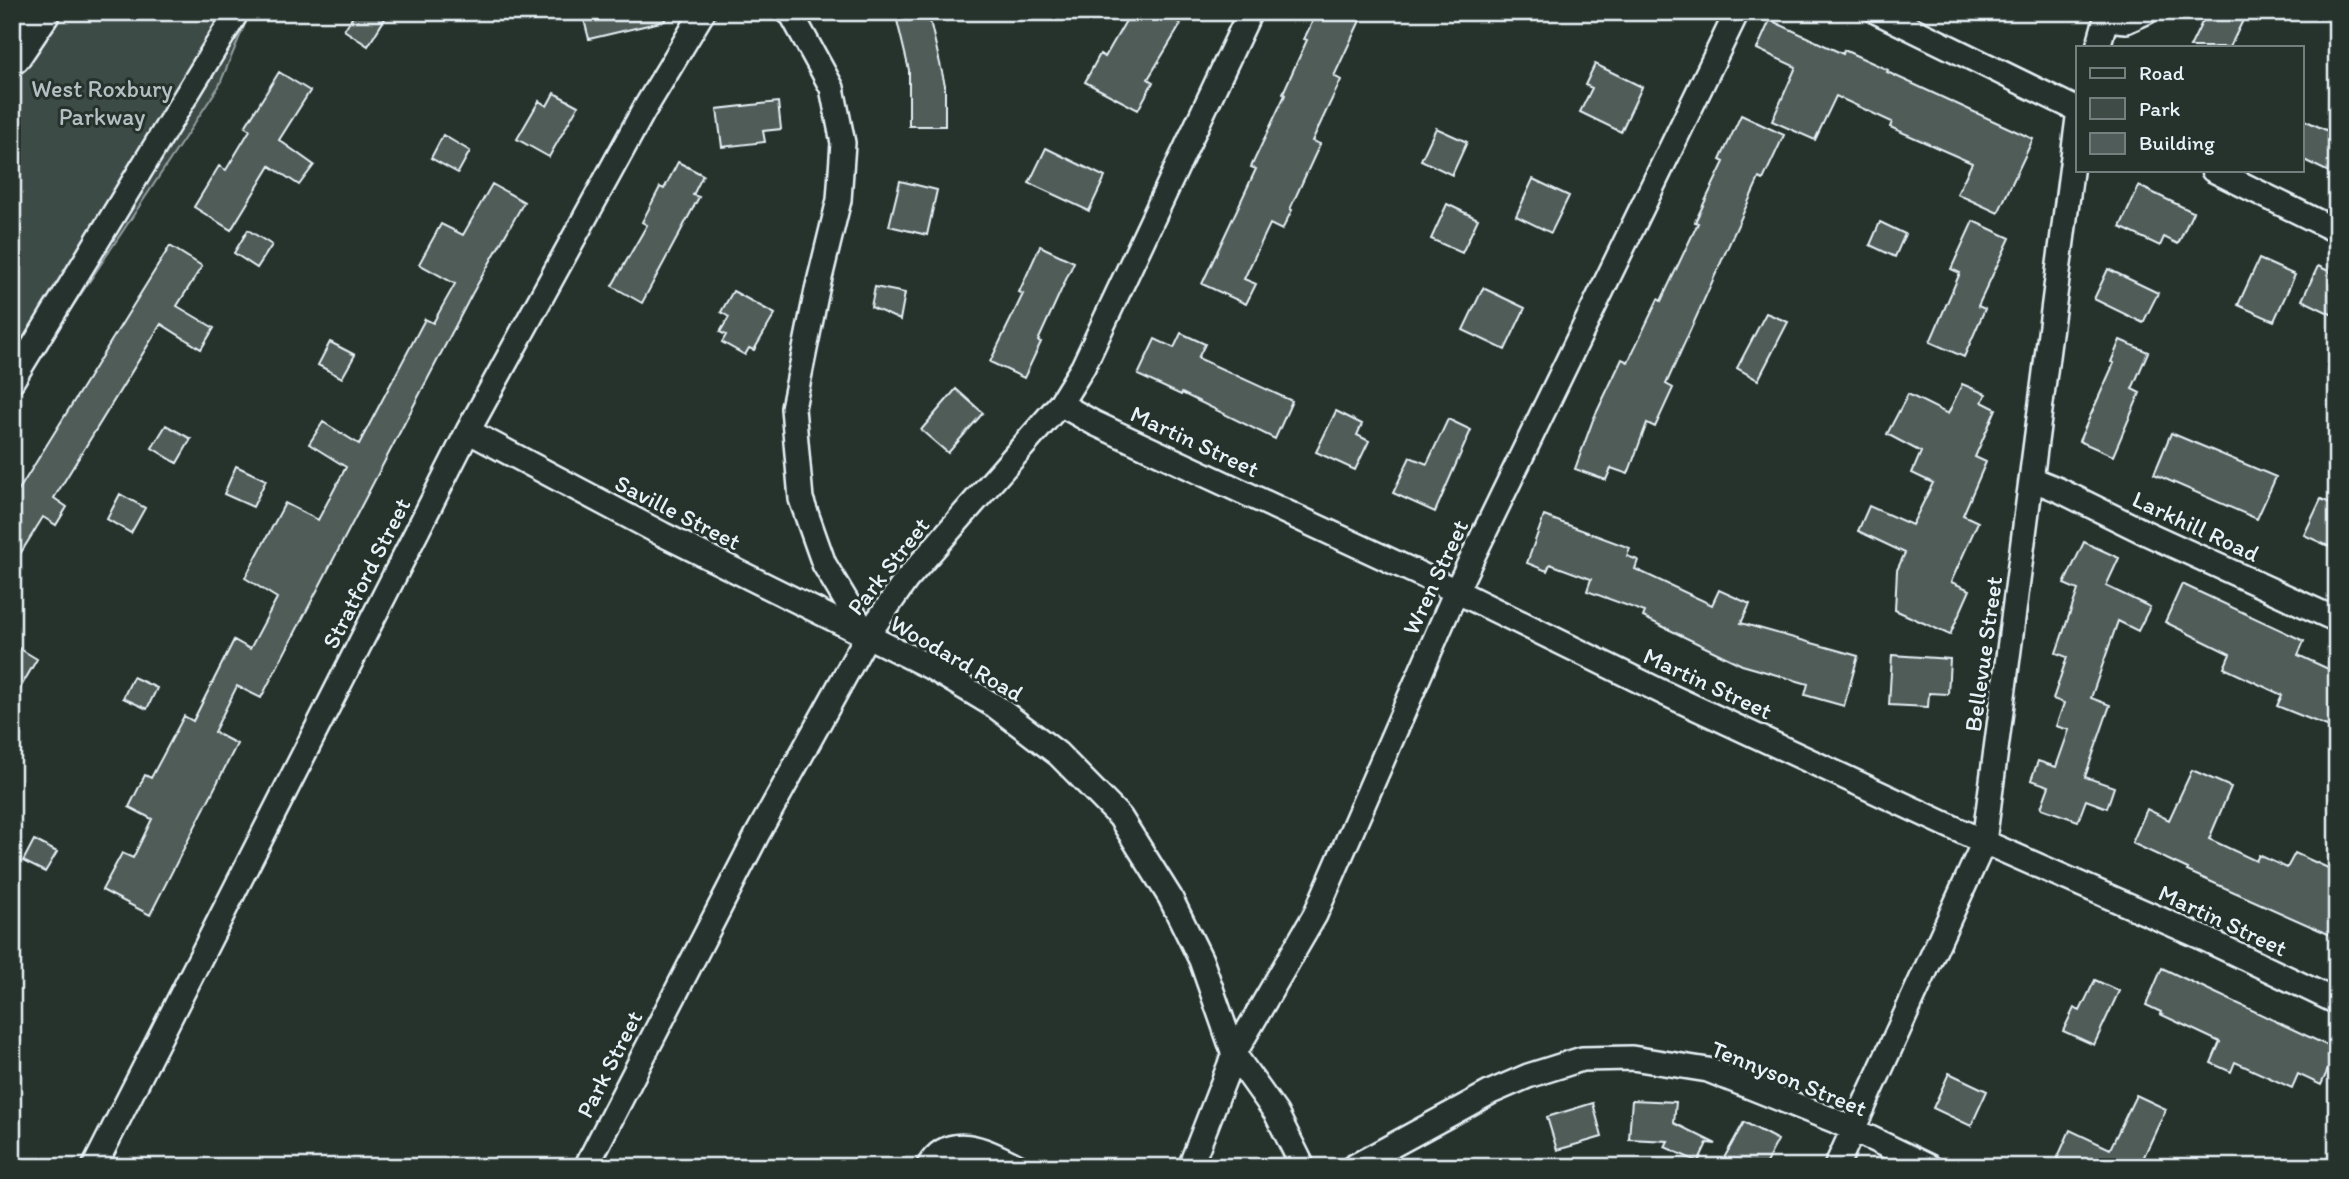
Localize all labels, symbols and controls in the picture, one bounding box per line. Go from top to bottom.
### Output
legend [2076,46,2304,172]
text: Road [2139,60,2185,85]
park label: West Roxbury Parkway [31,74,173,131]
text: Park [2139,96,2181,121]
text: Building [2139,130,2215,155]
street label: Martin Street [1126,399,1264,483]
street label: Saville Street [610,468,746,556]
street label: Larkhill Road [2128,484,2264,568]
street label: Stratford Street [316,493,416,653]
street label: Park Street [841,511,935,621]
street label: Wren Street [1396,515,1474,639]
street label: Bellevue Street [1958,574,2008,734]
street label: Woodard Road [885,608,1029,708]
street label: Martin Street [1639,641,1777,725]
street label: Martin Street [2154,878,2292,962]
street label: Park Street [570,1006,648,1122]
street label: Tennyson Street [1707,1034,1871,1122]

